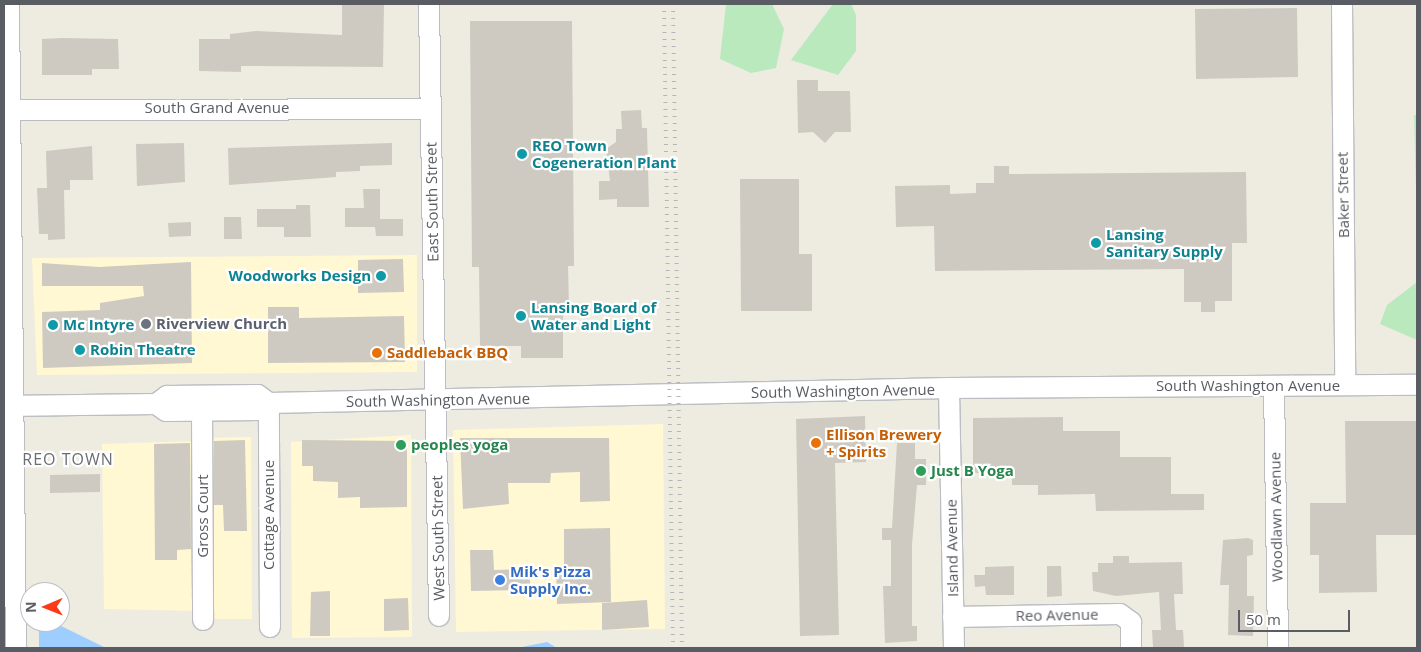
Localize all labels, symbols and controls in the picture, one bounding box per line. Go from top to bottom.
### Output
street label: South Grand Avenue [145,99,289,117]
place label: REO Town Cogeneration Plant [532,136,676,171]
street label: East South Street [422,142,442,262]
marker: REO Town Cogeneration Plant [516,148,528,160]
street label: Baker Street [1333,152,1353,238]
place label: Lansing Sanitary Supply [1106,225,1223,260]
marker: Lansing Sanitary Supply [1090,237,1102,249]
place label: Woodworks Design [229,267,371,285]
marker: Woodworks Design [375,270,387,282]
place label: Lansing Board of Water and Light [531,298,656,333]
marker: Lansing Board of Water and Light [515,310,527,322]
place label: Riverview Church [156,315,287,333]
place label: Mc Intyre [63,316,134,334]
marker: Riverview Church [140,318,152,330]
marker: Mc Intyre [47,319,59,331]
place label: Robin Theatre [90,341,196,359]
marker: Robin Theatre [74,344,86,356]
place label: Saddleback BBQ [387,344,508,362]
marker: Saddleback BBQ [371,347,383,359]
street label: South Washington Avenue [1156,377,1340,395]
street label: South Washington Avenue [751,380,935,402]
street label: South Washington Avenue [346,389,530,411]
place label: Ellison Brewery + Spirits [826,425,941,460]
place label: peoples yoga [411,436,508,454]
marker: Ellison Brewery + Spirits [810,437,822,449]
marker: peoples yoga [395,439,407,451]
district label: REO TOWN [21,449,115,469]
street label: Woodlawn Avenue [1266,452,1286,582]
street label: Cottage Avenue [260,460,278,570]
place label: Just B Yoga [931,462,1014,480]
marker: Just B Yoga [915,465,927,477]
street label: Gross Court [194,474,212,558]
street label: West South Street [428,475,448,601]
street label: Island Avenue [942,499,962,597]
place label: Mik's Pizza Supply Inc. [510,562,591,597]
marker: Mik's Pizza Supply Inc. [494,574,506,586]
north arrow [20,582,70,632]
scale bar [1241,600,1354,632]
text: N [21,601,40,613]
street label: Reo Avenue [1015,605,1099,625]
text: 50 m [1246,609,1281,629]

